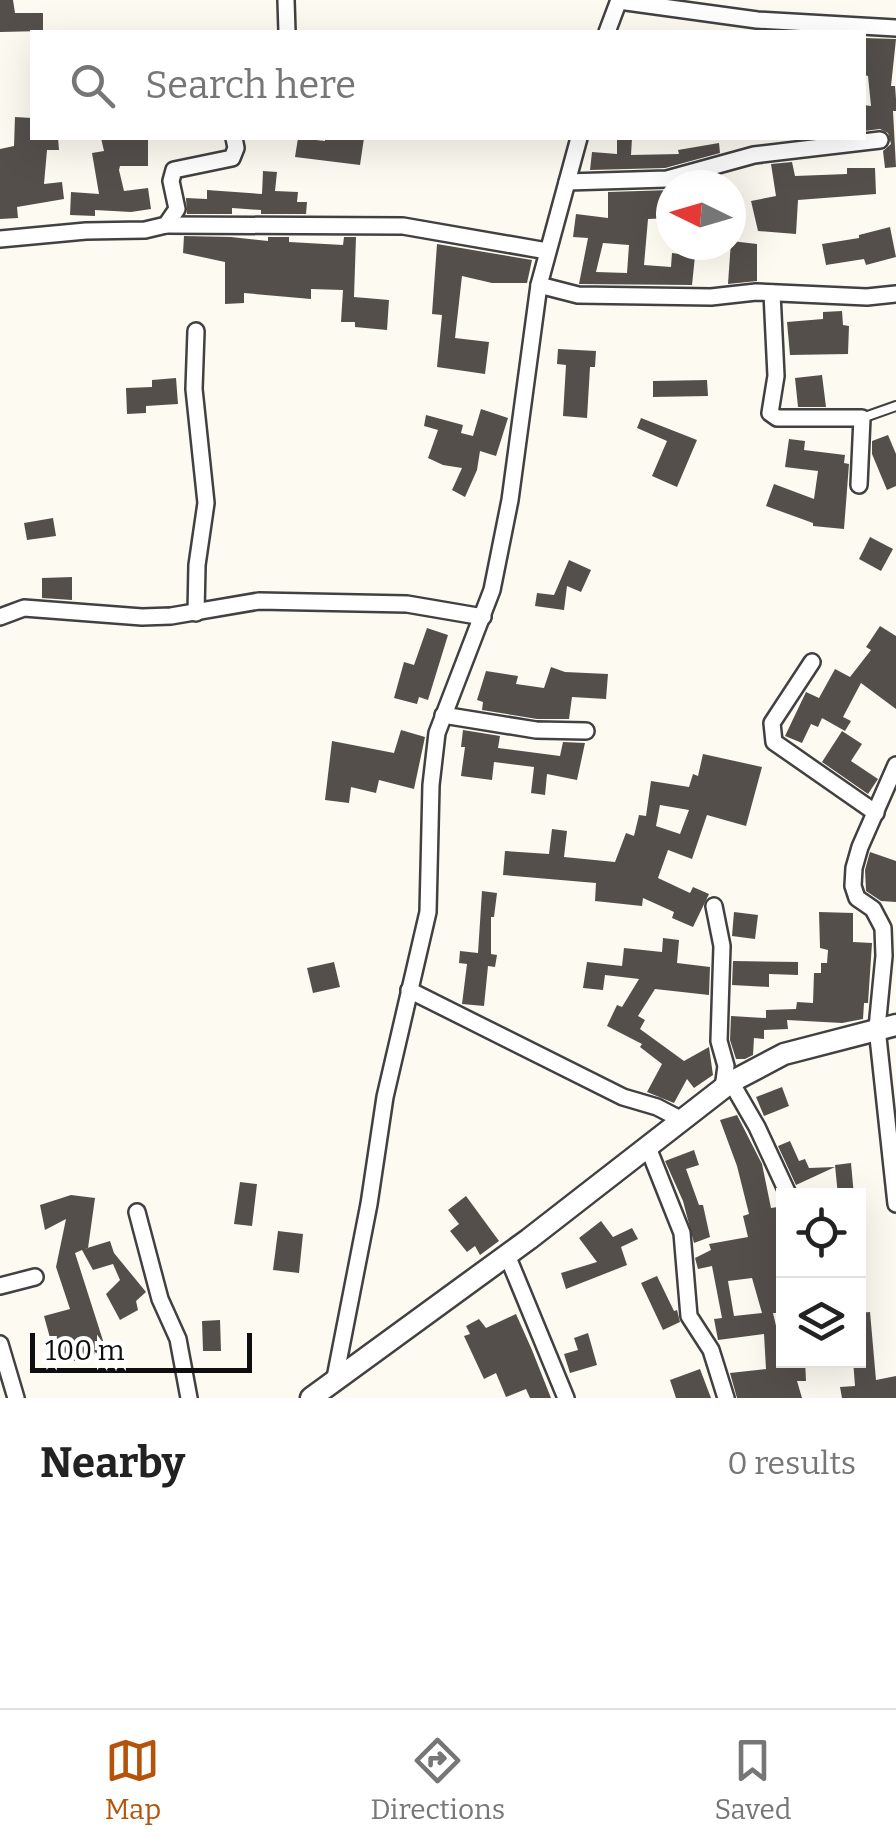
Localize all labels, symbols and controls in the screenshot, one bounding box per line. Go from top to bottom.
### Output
search box [30,30,866,140]
icon: search [65,58,120,113]
text: Search here [145,62,356,108]
north arrow [656,170,746,260]
map controls [776,1188,866,1368]
button: locate [776,1188,866,1278]
button: layers [776,1278,866,1368]
scale bar [30,1328,252,1372]
text: 100 m [45,1334,125,1367]
text: Nearby [40,1438,185,1488]
text: 0 results [727,1444,856,1482]
tab: Map [105,1733,161,1826]
tab: Directions [370,1733,505,1826]
tab: Saved [714,1733,791,1826]

